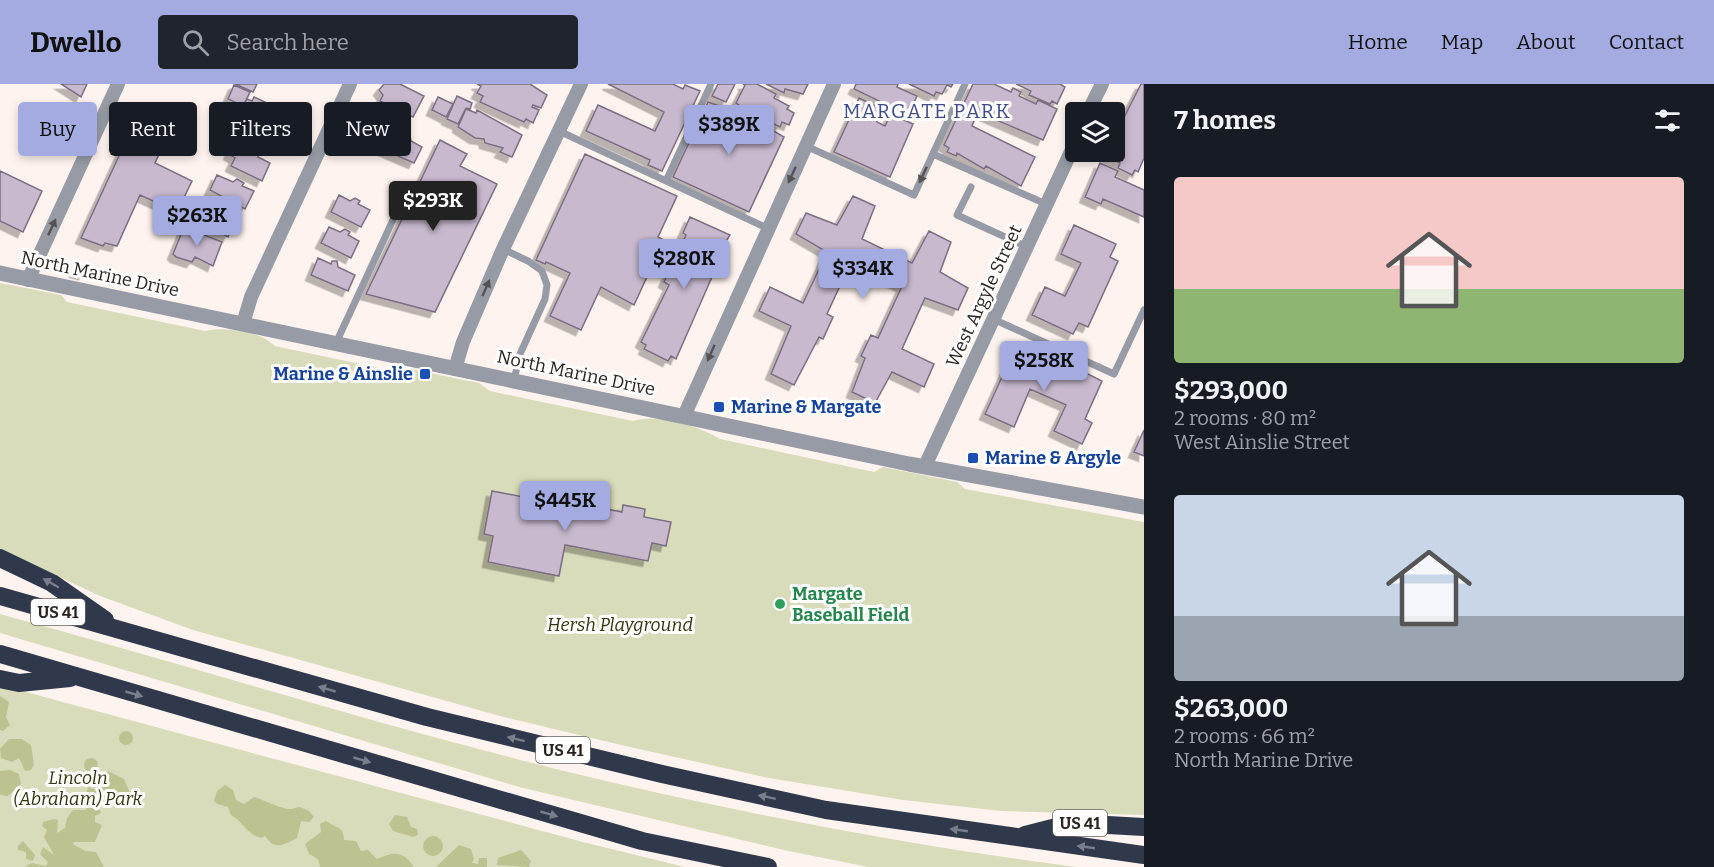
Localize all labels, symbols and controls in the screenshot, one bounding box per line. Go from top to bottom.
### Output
search box [158,15,578,69]
text: Dwello [30,26,122,59]
icon: search [179,26,212,59]
text: Search here [227,29,349,56]
text: Home [1348,29,1408,55]
text: Map [1441,29,1483,55]
text: About [1516,29,1576,55]
text: Contact [1609,29,1684,55]
district label: MARGATE PARK [843,99,1011,123]
chip: Buy [18,102,97,156]
chip: Rent [109,102,197,156]
chip: Filters [209,102,312,156]
chip: New [324,102,411,156]
map controls [1065,102,1125,162]
button: layers [1065,102,1125,162]
icon: filters [1651,104,1684,137]
pin: $389K [687,105,771,156]
text: 7 homes [1174,105,1276,136]
text: $389K [698,112,760,136]
one-way arrow [787,167,797,185]
one-way arrow [918,167,928,185]
pin: $293K [391,181,475,232]
text: $293K [403,188,463,212]
pin: $263K [155,196,239,247]
text: $263K [167,203,227,227]
icon: home [1375,216,1483,324]
one-way arrow [48,218,57,235]
street label: West Argyle Street [941,221,1027,371]
pin: $280K [642,239,726,290]
street label: North Marine Drive [19,246,181,302]
text: $280K [653,246,715,270]
pin: $334K [821,249,905,300]
text: $334K [832,256,894,280]
one-way arrow [481,279,491,297]
pin: $258K [1002,341,1086,392]
one-way arrow [706,344,716,362]
street label: North Marine Drive [495,345,657,401]
text: $258K [1014,348,1074,372]
place label: Marine & Ainslie [273,363,413,385]
marker: Marine & Ainslie [418,367,432,381]
text: $293,000 [1174,375,1288,406]
place label: Marine & Margate [731,396,881,418]
marker: Marine & Margate [712,400,726,414]
text: 2 rooms · 80 m² [1174,406,1316,430]
text: West Ainslie Street [1174,430,1350,454]
place label: Marine & Argyle [985,447,1121,469]
marker: Marine & Argyle [966,451,980,465]
pin: $445K [523,481,607,532]
text: $445K [534,488,596,512]
icon: home [1375,534,1483,642]
one-way arrow [42,578,59,588]
place label: Margate Baseball Field [792,583,909,626]
marker: Margate Baseball Field [773,597,787,611]
road number: US 41 [31,599,85,625]
park label: Hersh Playground [547,614,693,636]
one-way arrow [318,684,336,693]
one-way arrow [125,690,143,699]
text: $263,000 [1174,693,1288,724]
text: 2 rooms · 66 m² [1174,724,1315,748]
one-way arrow [506,733,525,743]
road number: US 41 [536,737,590,763]
text: North Marine Drive [1174,748,1353,772]
one-way arrow [353,756,371,765]
park label: Lincoln (Abraham) Park [14,767,143,810]
one-way arrow [757,792,776,801]
one-way arrow [540,810,558,819]
road number: US 41 [1053,810,1107,836]
one-way arrow [950,825,969,834]
one-way arrow [1076,842,1095,851]

